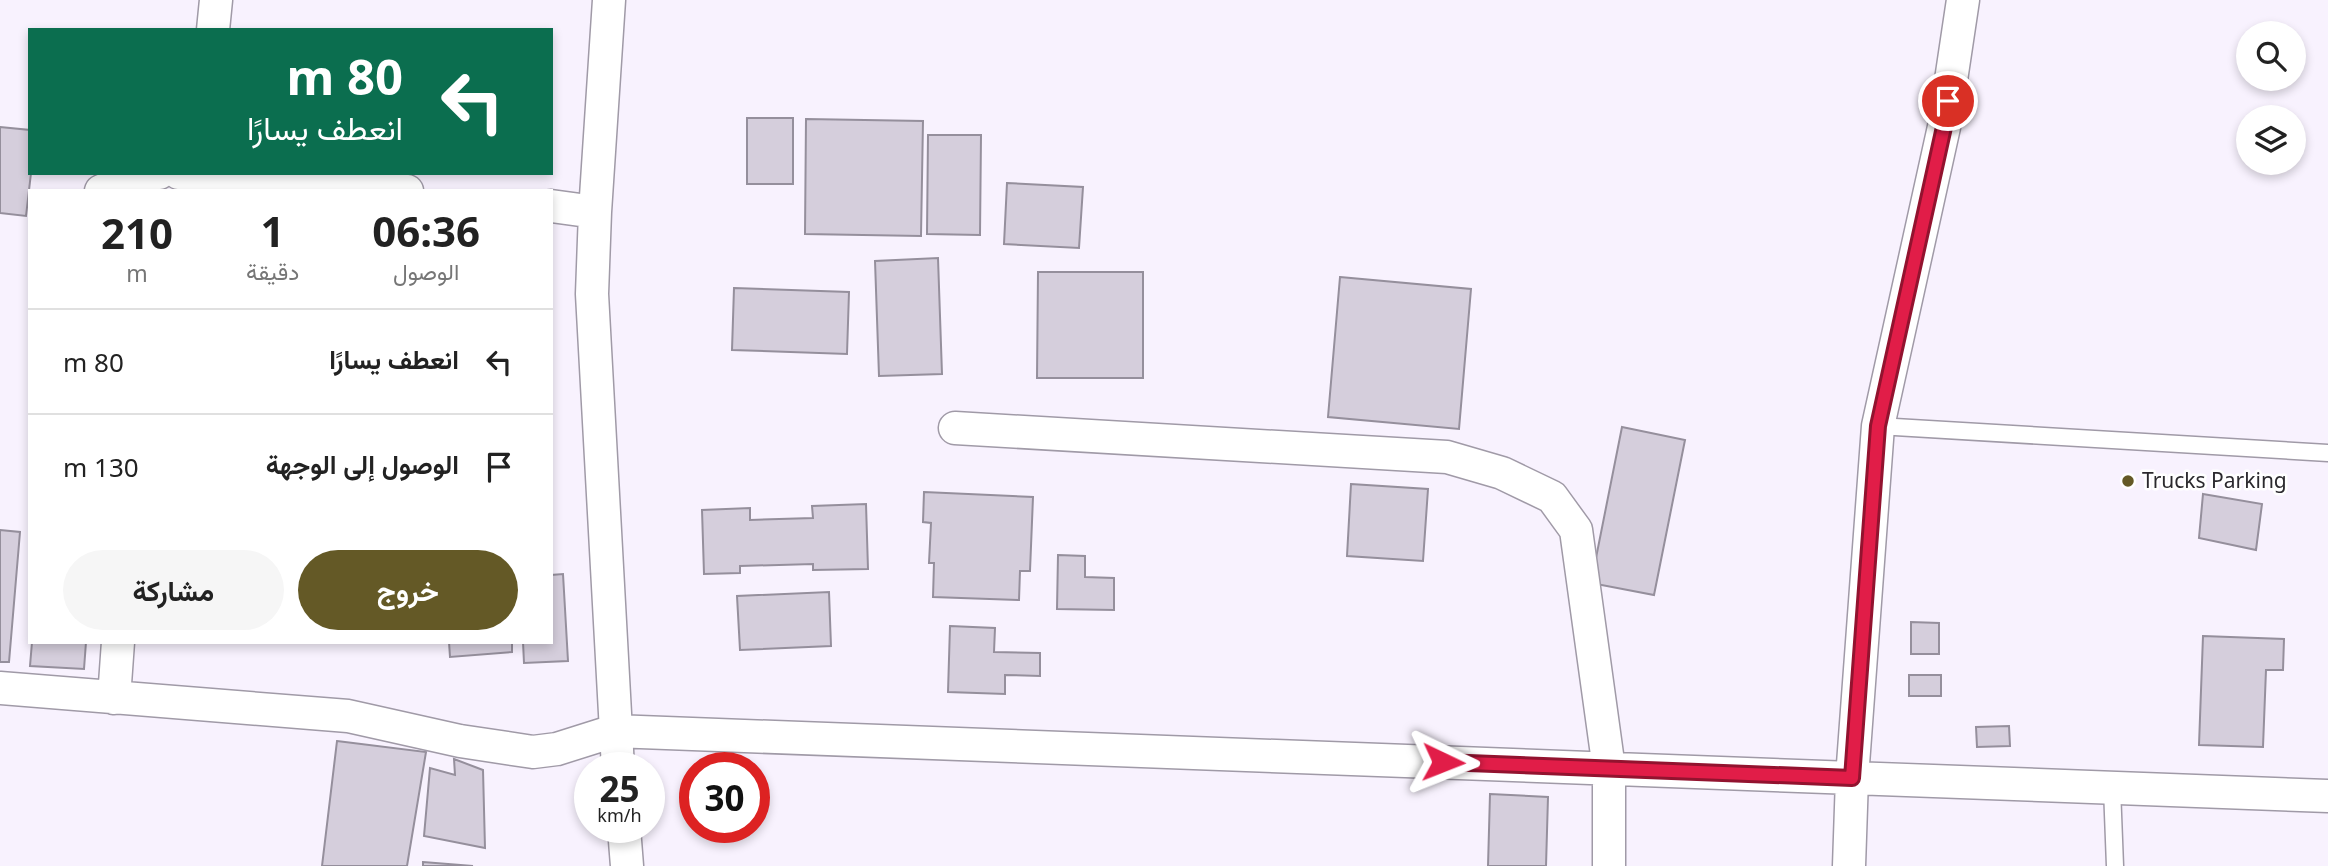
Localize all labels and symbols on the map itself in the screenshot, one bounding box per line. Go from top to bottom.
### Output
pin [1918,71,1978,131]
place label: Trucks Parking [2142,466,2287,494]
marker: Trucks Parking [2120,473,2136,489]
position arrow [1406,725,1480,799]
speed limit sign: 30 [679,752,770,843]

